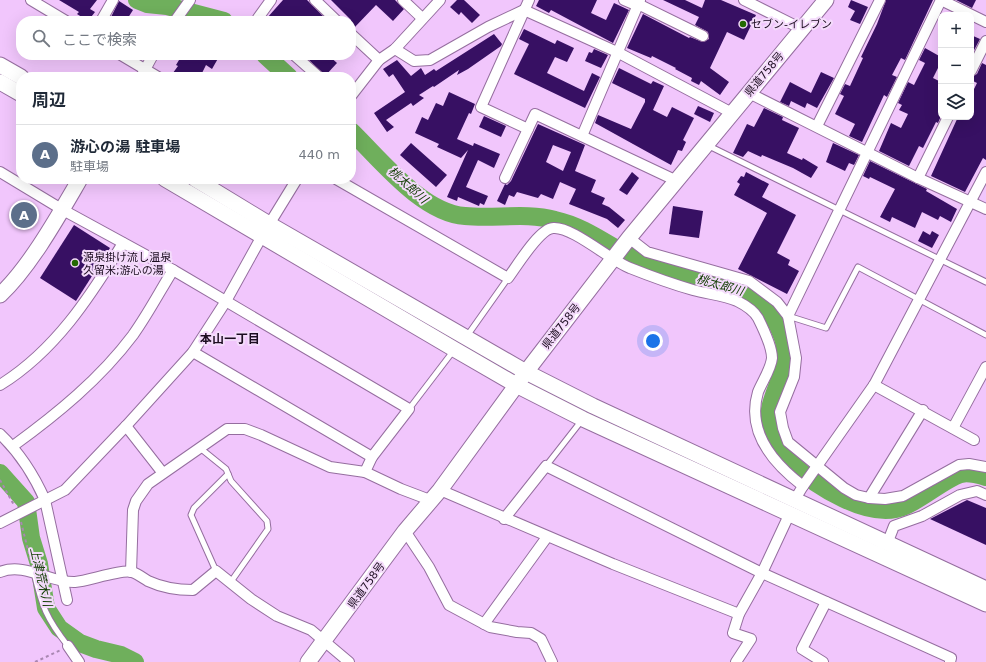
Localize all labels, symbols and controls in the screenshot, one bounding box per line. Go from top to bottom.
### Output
map controls [938,12,974,120]
button: + [938,12,974,48]
search box [16,16,356,60]
place label: セブン-イレブン [751,18,832,31]
marker: セブン-イレブン [738,19,748,29]
icon: search [30,27,52,49]
text: ここで検索 [62,31,137,49]
button: − [938,48,974,84]
street label: 県道758号 [742,49,787,99]
button: layers [938,84,974,120]
text: 周辺 [32,90,66,110]
text: 游心の湯 駐車場 [70,138,180,156]
text: A [40,147,50,162]
text: 440 m [298,147,340,162]
text: 駐車場 [70,159,109,174]
water label: 桃太郎川 [385,164,432,208]
pin: A [11,200,37,230]
place label: 源泉掛け流し温泉 久留米;游心の湯 [83,251,172,277]
marker: 源泉掛け流し温泉 久留米;游心の湯 [70,258,80,268]
water label: 桃太郎川 [695,272,747,299]
street label: 県道758号 [540,301,583,352]
your location [643,331,663,351]
district label: 本山一丁目 [200,332,260,346]
water label: 上津荒木川 [27,546,55,610]
street label: 県道758号 [345,560,388,611]

